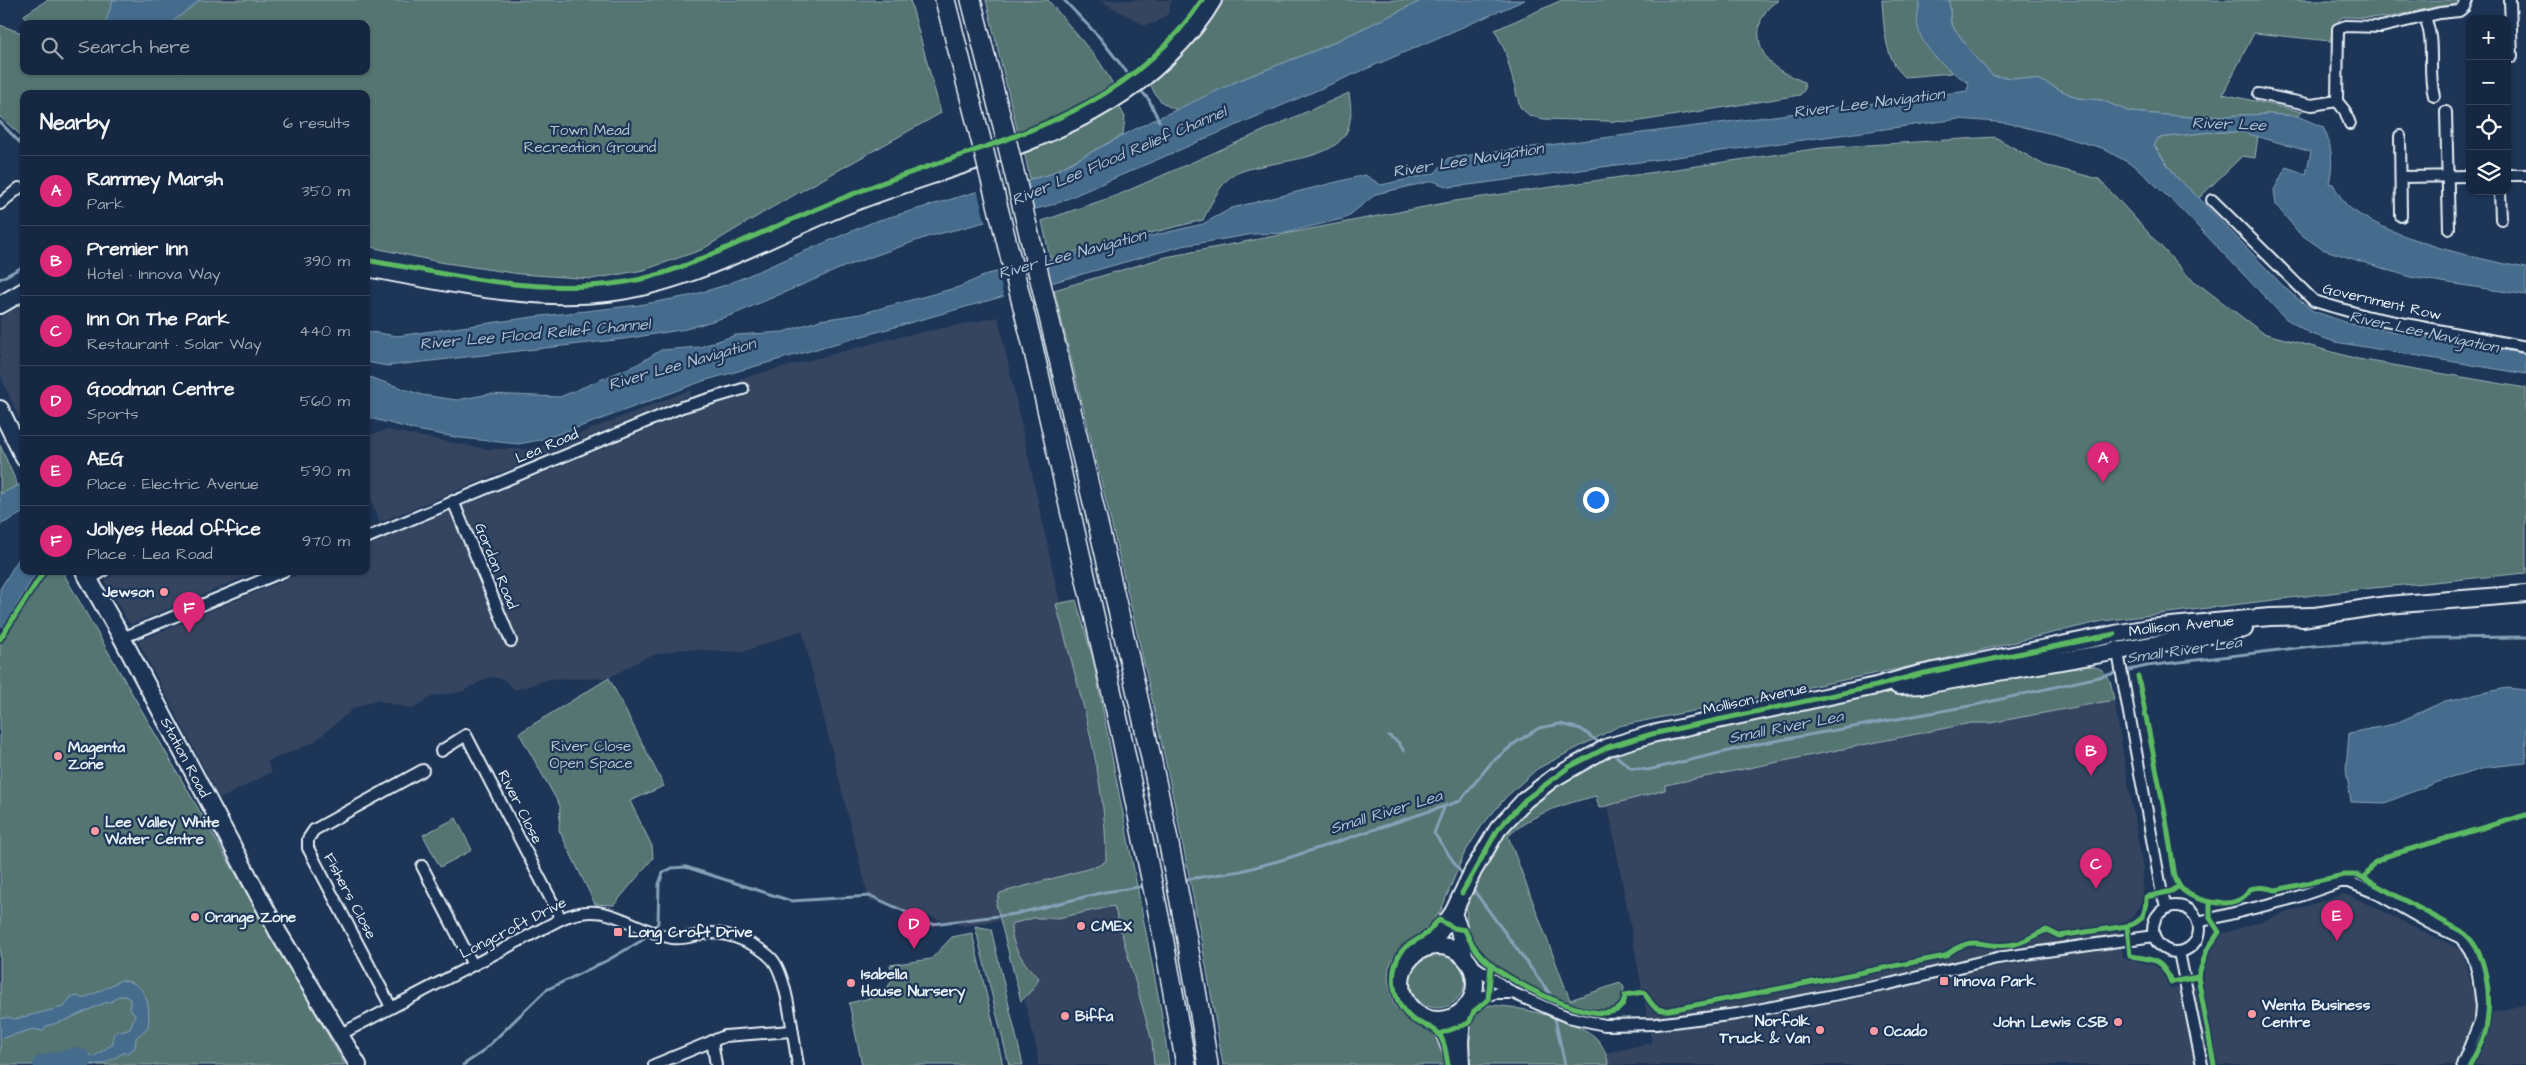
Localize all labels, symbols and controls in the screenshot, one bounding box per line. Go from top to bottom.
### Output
map controls [2466,15,2511,195]
button: + [2466,15,2511,60]
search box [20,20,370,75]
icon: search [38,34,66,62]
text: Search here [78,34,190,61]
button: − [2466,60,2511,105]
water label: River Lee Navigation [1792,83,1948,124]
water label: River Lee Flood Relief Channel [1008,100,1232,211]
button: locate [2466,105,2511,150]
text: Nearby [40,108,110,137]
text: 6 results [283,112,350,134]
water label: River Lee [2191,112,2268,136]
park label: Town Mead Recreation Ground [524,120,657,158]
water label: River Lee Navigation [1391,137,1547,184]
button: layers [2466,150,2511,195]
text: Rammey Marsh [87,166,223,193]
text: A [51,180,61,202]
text: 350 m [302,180,350,202]
text: Park [87,193,124,215]
water label: River Lee Navigation [996,223,1150,285]
text: Premier Inn [87,236,188,263]
text: B [50,250,62,272]
text: 390 m [304,250,350,272]
text: Hotel · Innova Way [87,263,221,285]
street label: Government Row [2321,278,2443,326]
water label: River Lee Navigation [2347,305,2503,360]
text: Inn On The Park [87,306,229,333]
water label: River Lee Flood Relief Channel [419,313,654,355]
text: C [50,320,62,342]
text: 440 m [299,320,350,342]
water label: River Lee Navigation [606,332,760,396]
text: Restaurant · Solar Way [87,333,261,355]
text: Goodman Centre [87,376,235,403]
text: D [51,390,61,412]
text: 560 m [300,390,350,412]
text: Sports [87,403,139,425]
street label: Lea Road [512,423,582,469]
pin: A [2087,442,2119,483]
text: AEG [87,446,124,473]
text: E [51,460,61,482]
text: 590 m [301,460,350,482]
text: Place · Electric Avenue [87,473,259,495]
your location [1583,487,1609,513]
text: Jollyes Head Office [87,516,261,543]
street label: Gordon Road [469,520,523,612]
text: F [50,530,62,552]
text: 970 m [302,530,350,552]
text: Place · Lea Road [87,543,213,565]
place label: Jewson [101,582,154,603]
marker: Jewson [158,586,170,598]
pin: F [173,592,205,633]
street label: Mollison Avenue [2127,610,2235,642]
water label: Small River Lea [2125,631,2244,669]
street label: Mollison Avenue [1701,678,1809,720]
water label: Small River Lea [1727,705,1846,749]
street label: Station Road [155,713,215,801]
pin: B [2075,735,2107,776]
park label: River Close Open Space [549,736,633,774]
place label: Magenta Zone [68,737,125,775]
marker: Magenta Zone [52,750,64,762]
street label: River Close [492,767,548,847]
water label: Small River Lea [1327,784,1446,840]
place label: Lee Valley White Water Centre [104,812,220,850]
marker: Lee Valley White Water Centre [89,825,101,837]
pin: C [2080,848,2112,889]
street label: Fishers Close [319,849,381,943]
street label: Longcroft Drive [456,892,571,965]
pin: E [2321,900,2353,941]
place label: Orange Zone [205,907,296,930]
pin: D [898,908,930,949]
marker: Orange Zone [189,911,201,923]
place label: CMEX [1091,916,1132,937]
marker: CMEX [1075,920,1087,932]
place label: Long Croft Drive [628,922,753,945]
marker: Long Croft Drive [612,926,624,938]
place label: Isabella House Nursery [861,964,966,1003]
place label: Innova Park [1954,971,2037,992]
marker: Innova Park [1938,975,1950,987]
marker: Isabella House Nursery [845,977,857,989]
place label: Wenta Business Centre [2261,995,2371,1033]
place label: Biffa [1075,1006,1114,1027]
marker: Wenta Business Centre [2246,1008,2258,1020]
marker: Biffa [1059,1010,1071,1022]
place label: Norfolk Truck & Van [1718,1011,1811,1049]
place label: John Lewis CSB [1992,1012,2108,1033]
marker: John Lewis CSB [2112,1016,2124,1028]
place label: Ocado [1884,1021,1928,1042]
marker: Norfolk Truck & Van [1814,1024,1826,1036]
marker: Ocado [1868,1025,1880,1037]

